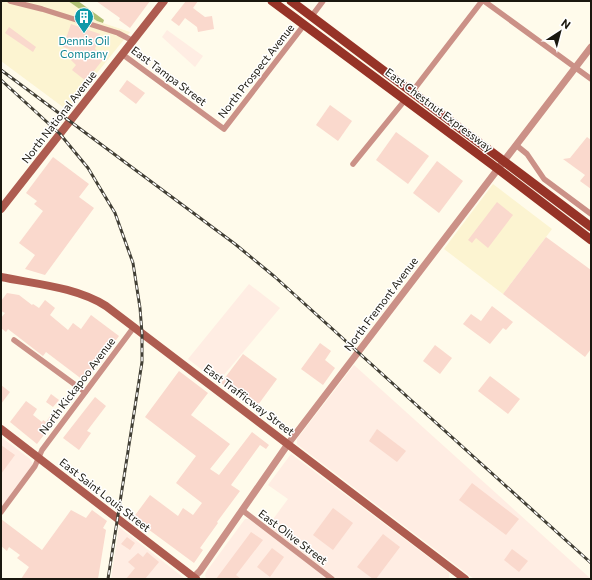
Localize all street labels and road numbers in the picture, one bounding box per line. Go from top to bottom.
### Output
street label: North Prospect Avenue [215,21,296,120]
street label: East Tampa Street [129,43,210,108]
street label: East Chestnut Expressway [383,65,496,154]
street label: North National Avenue [18,68,99,166]
street label: North Fremont Avenue [341,254,420,353]
street label: North Kickapoo Avenue [36,335,117,437]
street label: East Trafficway Street [201,361,298,438]
street label: East Saint Louis Street [57,455,154,534]
street label: East Olive Street [256,506,331,567]

